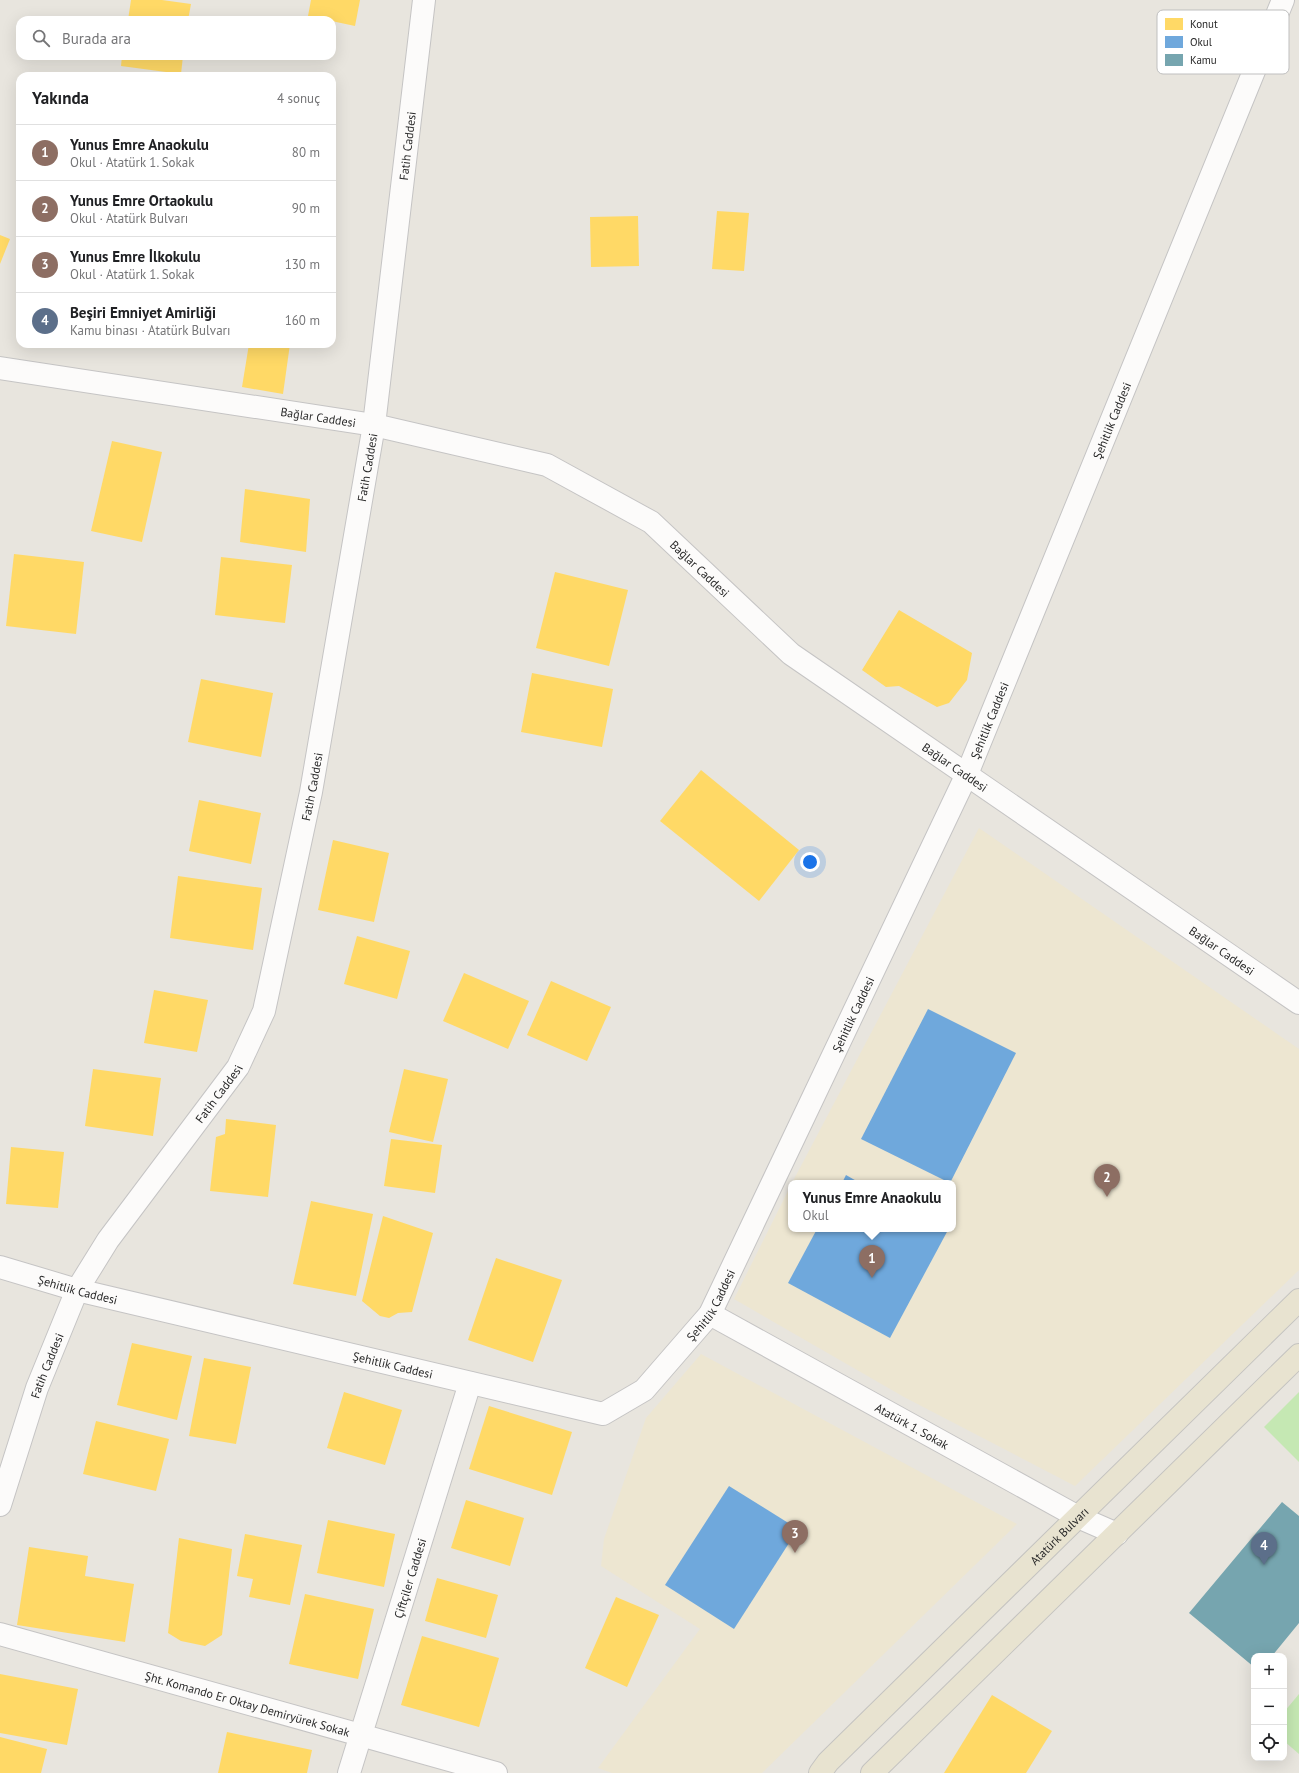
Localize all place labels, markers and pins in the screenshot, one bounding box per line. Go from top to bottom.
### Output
pin: 2 [1094,1164,1120,1197]
pin: 1 [859,1245,885,1278]
pin: 3 [782,1520,808,1553]
pin: 4 [1251,1532,1277,1565]

